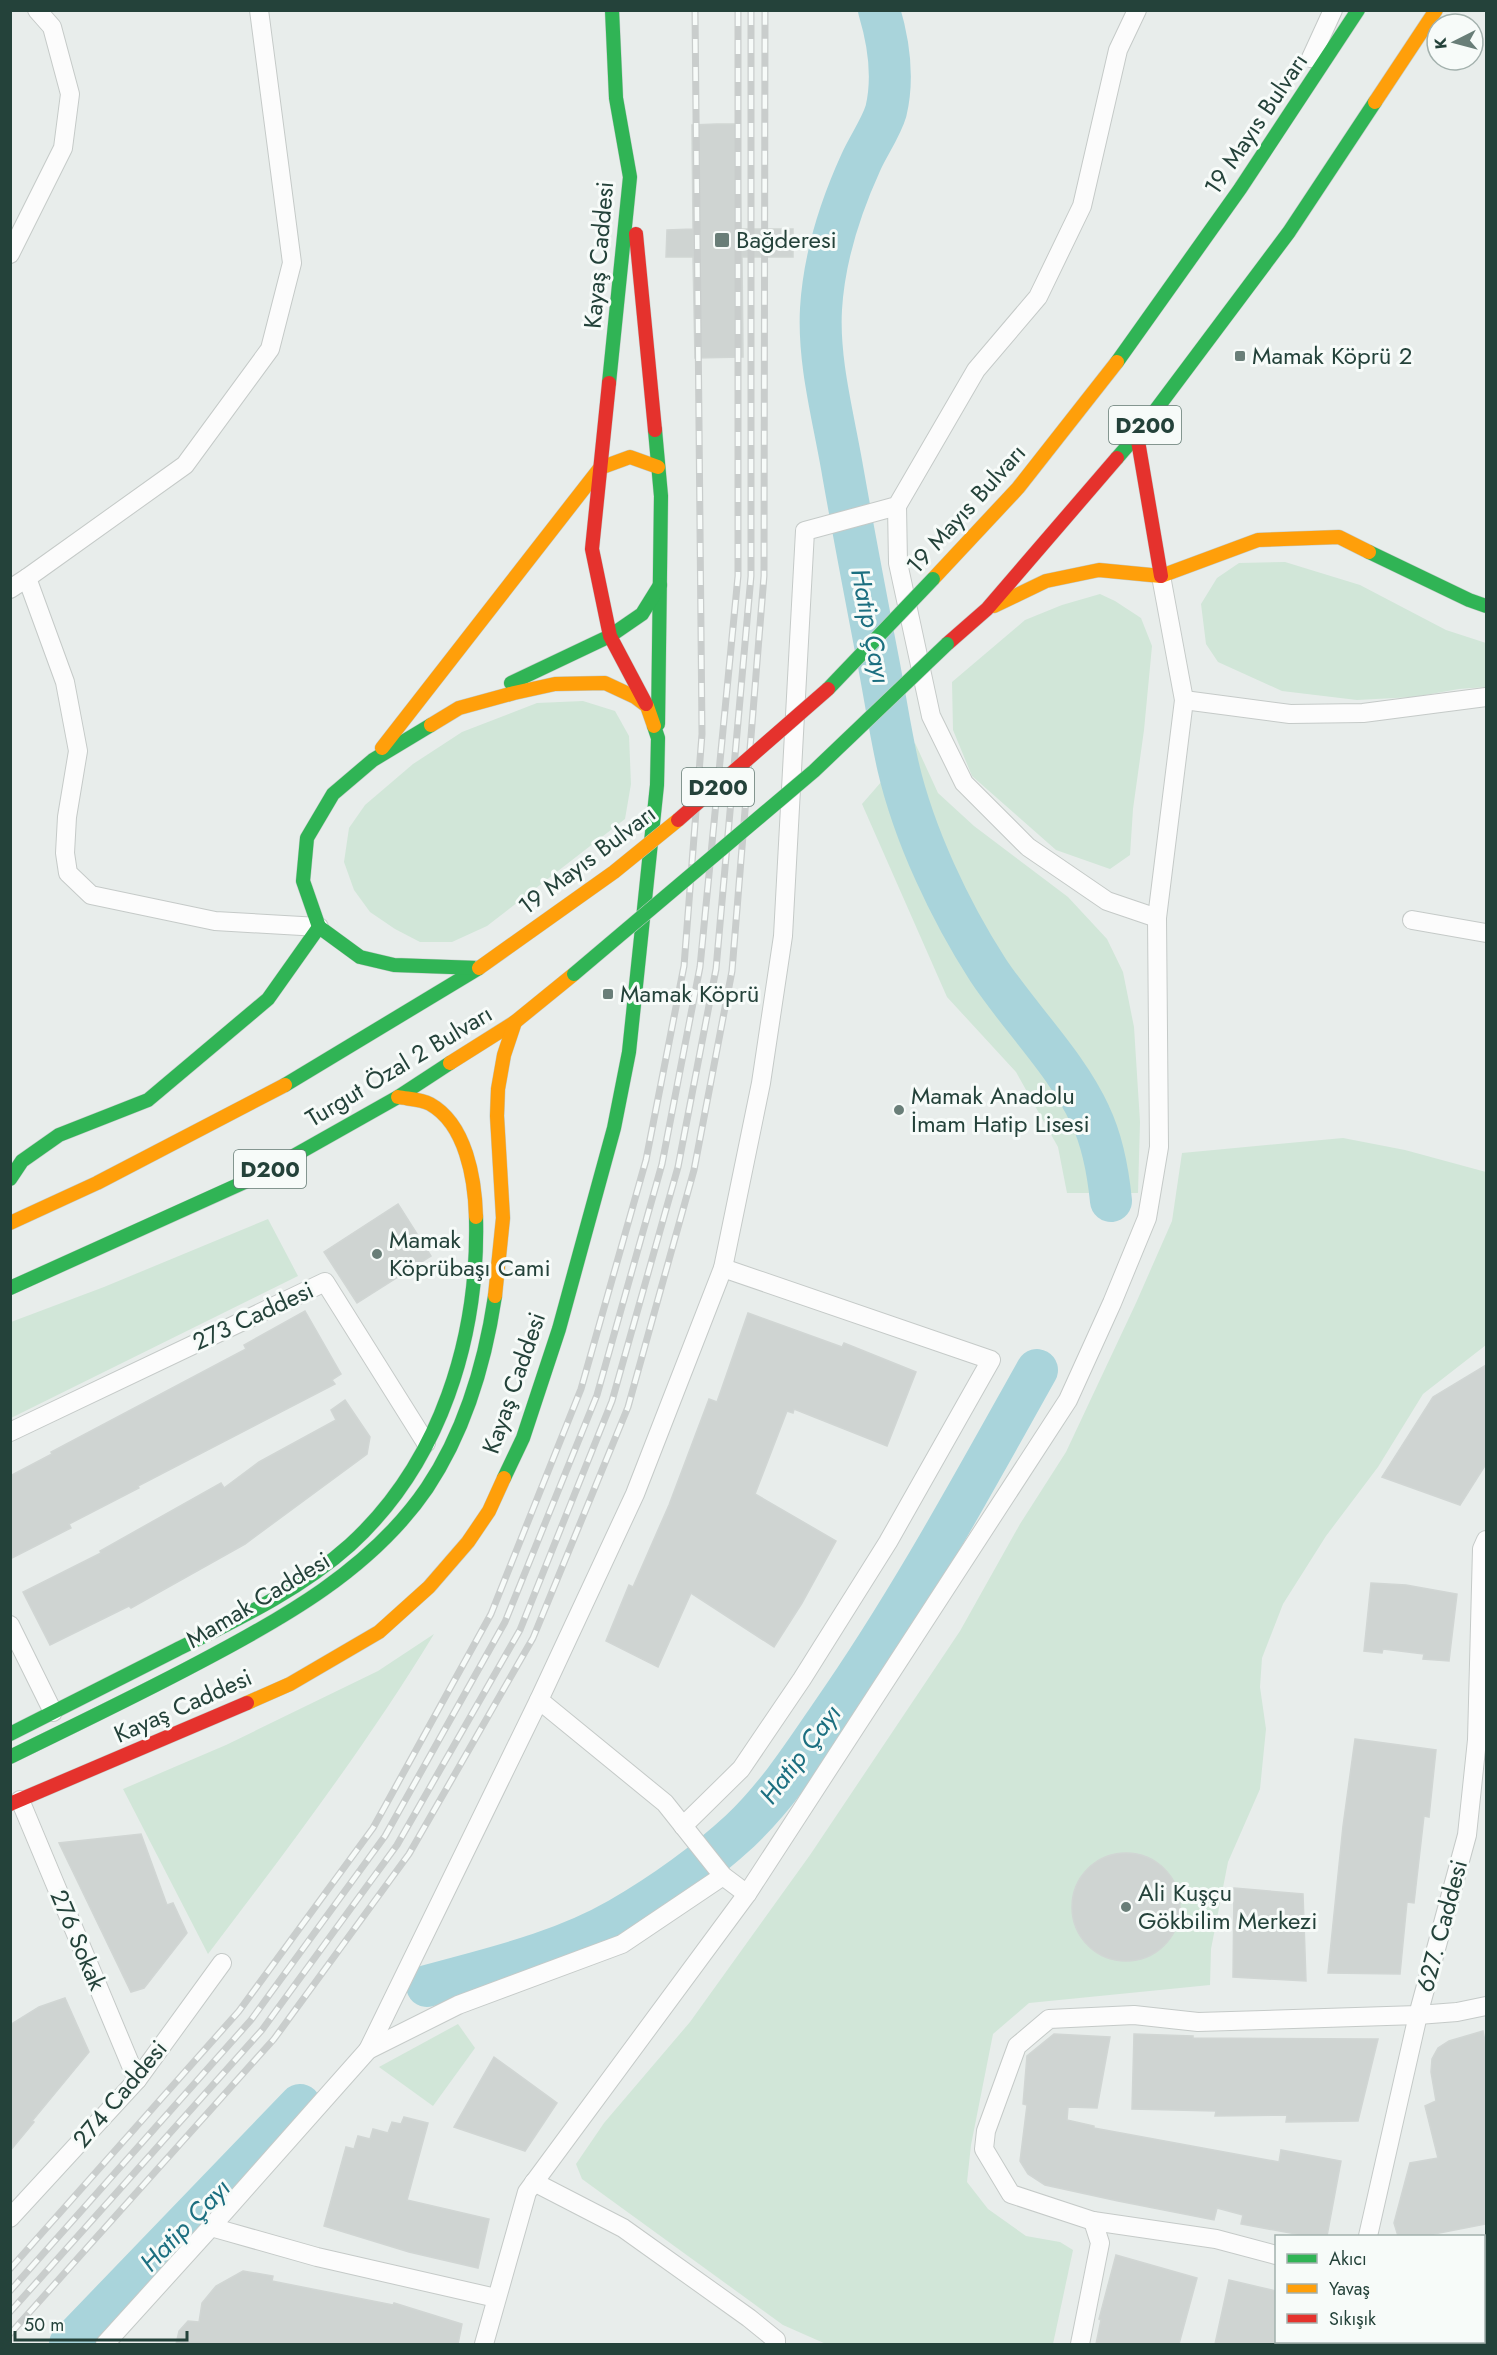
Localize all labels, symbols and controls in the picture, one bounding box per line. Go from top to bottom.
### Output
north arrow [1425,12,1485,72]
text: K [1428,36,1453,50]
street label: 19 Mayıs Bulvarı [1195,46,1316,202]
street label: Kayaş Caddesi [575,180,622,330]
place label: Bağderesi [736,222,837,257]
marker: Bağderesi [713,231,731,249]
place label: Mamak Köprü 2 [1252,338,1412,373]
marker: Mamak Köprü 2 [1233,349,1247,363]
road number: D200 [1109,406,1181,444]
street label: 19 Mayıs Bulvarı [898,436,1034,581]
water label: Hatip Çayı [841,565,901,687]
road number: D200 [682,768,754,806]
street label: 19 Mayıs Bulvarı [510,796,663,923]
place label: Mamak Köprü [620,976,759,1011]
marker: Mamak Köprü [601,987,615,1001]
street label: Turgut Özal 2 Bulvarı [299,996,499,1135]
place label: Mamak Anadolu İmam Hatip Lisesi [911,1078,1090,1141]
marker: Mamak Anadolu İmam Hatip Lisesi [892,1103,906,1117]
road number: D200 [234,1150,306,1188]
place label: Mamak Köprübaşı Cami [389,1222,551,1285]
marker: Mamak Köprübaşı Cami [370,1247,384,1261]
street label: 273 Caddesi [186,1272,319,1359]
street label: Kayaş Caddesi [473,1307,554,1458]
street label: Mamak Caddesi [179,1543,336,1656]
street label: Kayaş Caddesi [108,1660,257,1752]
water label: Hatip Çayı [750,1696,850,1812]
street label: 627. Caddesi [1407,1856,1476,1996]
place label: Ali Kuşçu Gökbilim Merkezi [1138,1875,1317,1938]
street label: 276 Sokak [42,1884,115,1996]
marker: Ali Kuşçu Gökbilim Merkezi [1119,1900,1133,1914]
street label: 274 Caddesi [64,2032,175,2155]
water label: Hatip Çayı [131,2170,239,2280]
legend [1275,2235,1485,2343]
text: Akıcı [1329,2246,1367,2272]
text: Yavaş [1329,2276,1370,2302]
scale bar [15,2304,188,2342]
text: Sıkışık [1329,2306,1376,2332]
text: 50 m [24,2312,64,2338]

